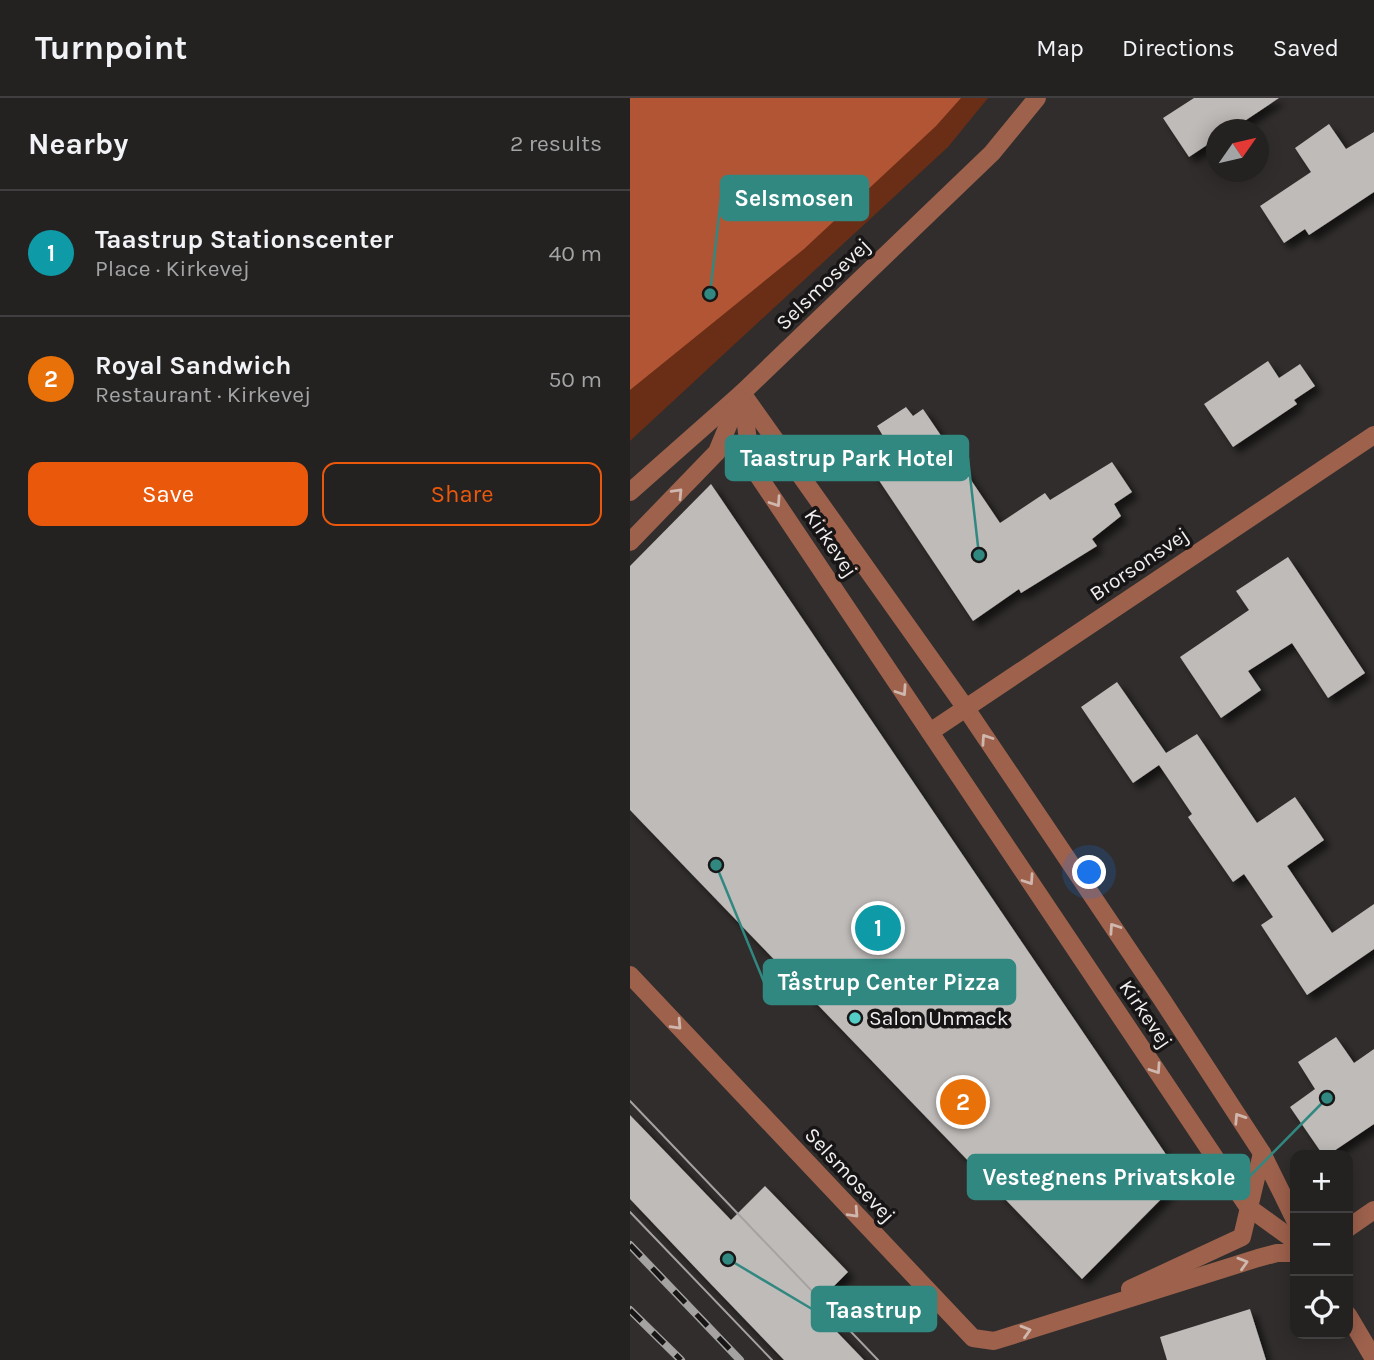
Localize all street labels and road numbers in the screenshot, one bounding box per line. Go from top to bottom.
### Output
street label: Selsmosevej [771,233,875,335]
street label: Kirkevej [799,504,863,582]
street label: Brorsonsvej [1085,522,1193,606]
street label: Kirkevej [1114,975,1178,1053]
street label: Selsmosevej [800,1122,900,1228]

